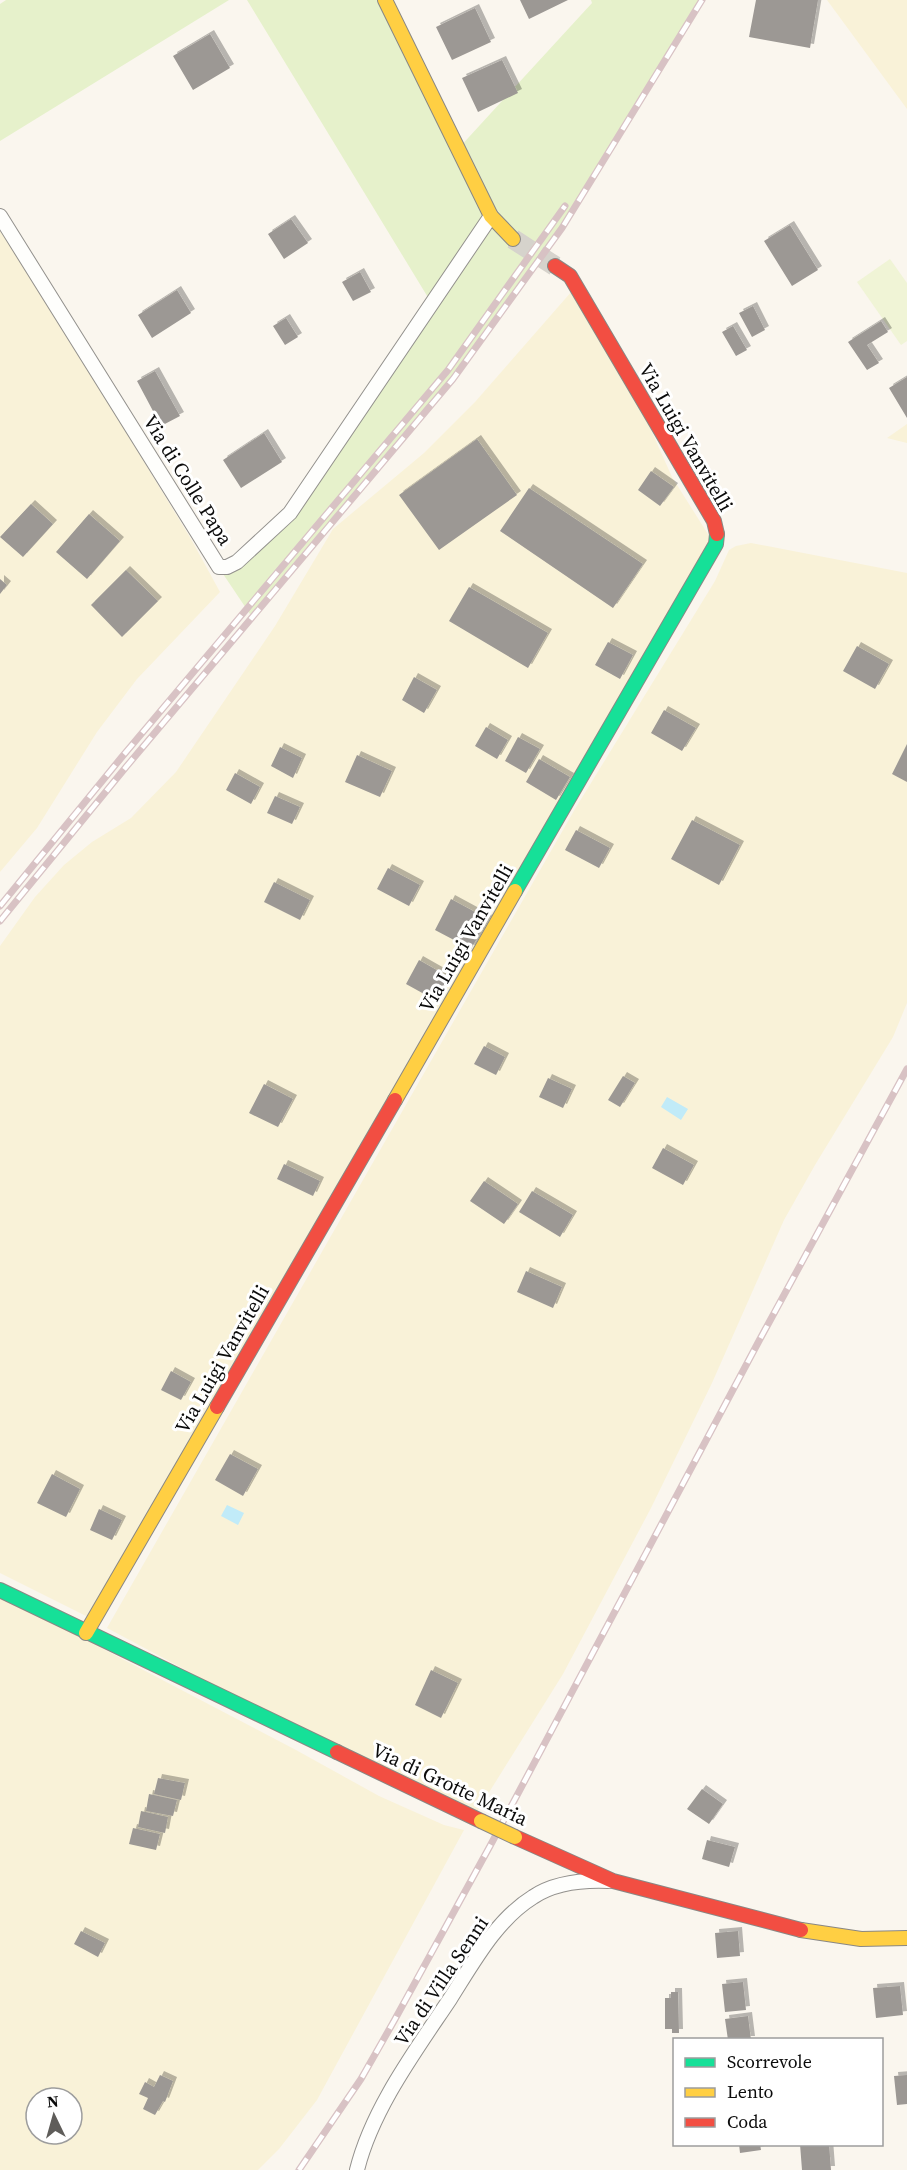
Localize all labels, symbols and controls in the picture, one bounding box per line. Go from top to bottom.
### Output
street label: Via Luigi Vanvitelli [632,358,740,516]
street label: Via di Colle Papa [137,409,240,551]
street label: Via Luigi Vanvitelli [412,859,520,1017]
street label: Via Luigi Vanvitelli [168,1280,276,1438]
street label: Via di Grotte Maria [368,1736,533,1833]
street label: Via di Villa Senni [387,1911,495,2051]
legend [673,2038,883,2146]
text: Scorrevole [727,2049,812,2074]
text: Lento [727,2079,774,2104]
north arrow [24,2086,84,2146]
text: N [46,2090,60,2113]
text: Coda [727,2109,768,2134]

